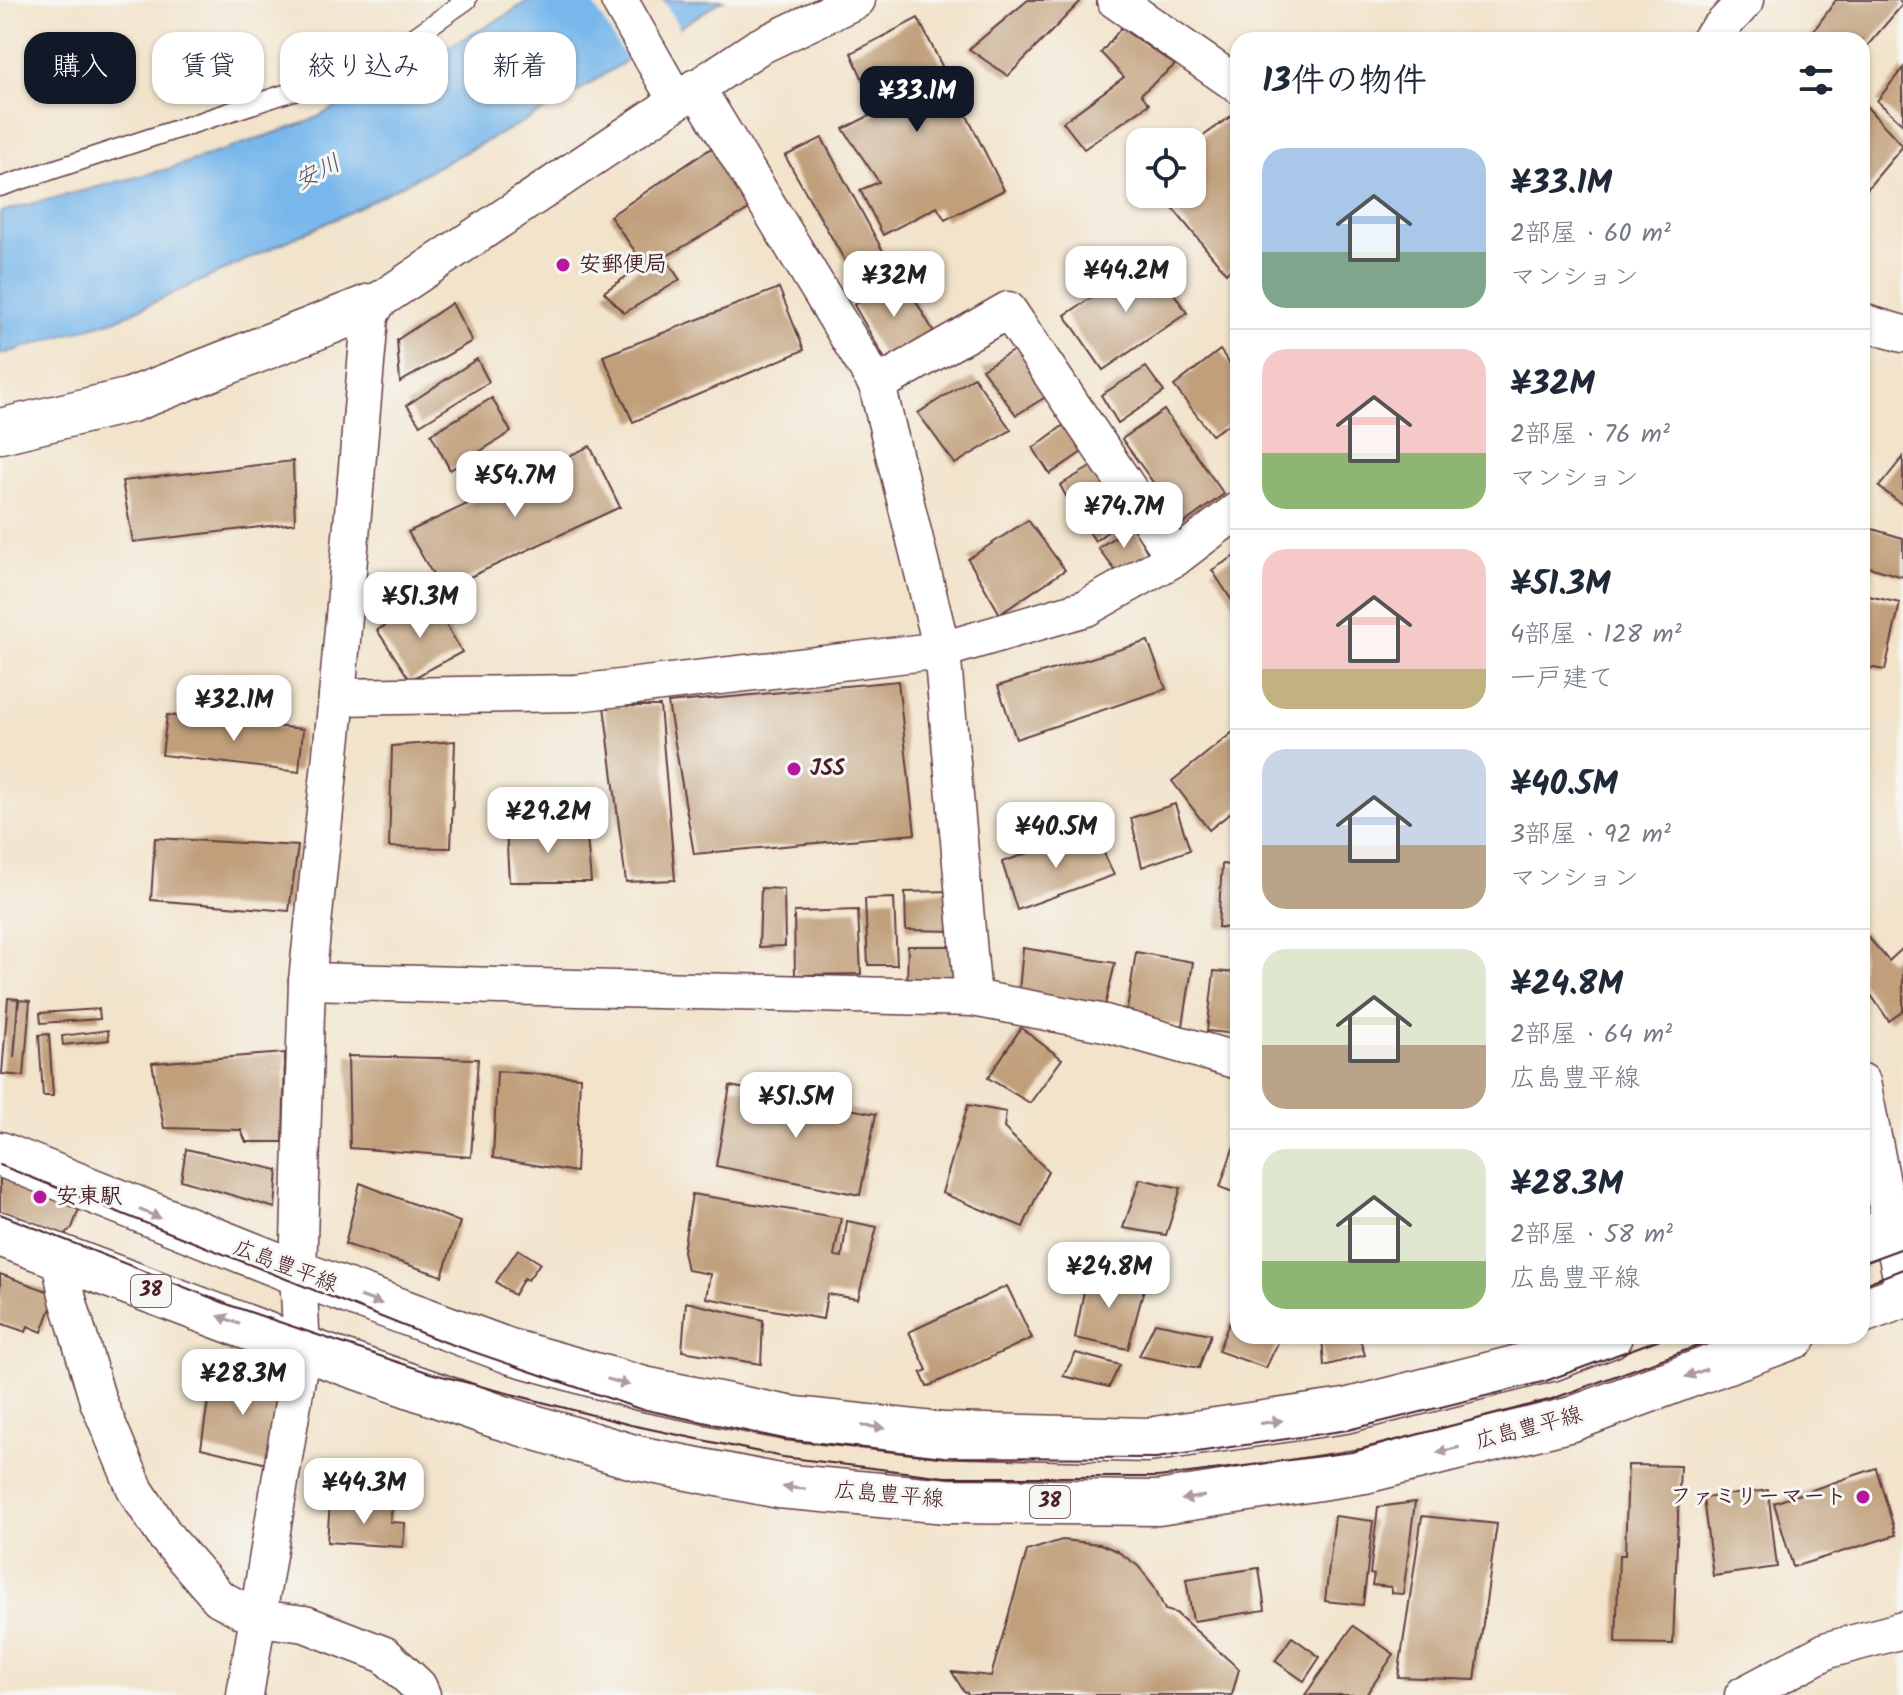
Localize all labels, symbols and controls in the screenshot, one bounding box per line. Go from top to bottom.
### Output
chip: 購入 [24,32,136,104]
chip: 賃貸 [152,32,264,104]
chip: 絞り込み [280,32,448,104]
chip: 新着 [464,32,576,104]
text: 13件の物件 [1262,55,1427,109]
icon: filters [1794,58,1838,102]
pin: ¥33.1M [852,66,982,134]
text: ¥33.1M [878,71,956,113]
map controls [1126,128,1206,208]
button: locate [1126,128,1206,208]
water label: 安川 [288,145,348,201]
text: ¥33.1M [1510,157,1612,211]
icon: home [1326,180,1422,276]
text: 2部屋 · 60 m² [1510,213,1671,255]
pin: ¥44.2M [1061,246,1191,314]
place label: 安郵便局 [579,248,667,283]
pin: ¥32M [847,251,941,319]
text: ¥44.2M [1083,251,1169,293]
marker: 安郵便局 [554,256,572,274]
text: ¥32M [861,256,927,298]
text: マンション [1510,257,1639,299]
text: ¥32M [1510,358,1595,412]
icon: home [1326,381,1422,477]
text: 2部屋 · 76 m² [1510,414,1670,456]
pin: ¥54.7M [450,451,580,519]
text: ¥54.7M [474,456,556,498]
text: マンション [1510,458,1639,500]
pin: ¥74.7M [1059,482,1189,550]
text: ¥74.7M [1084,487,1164,529]
text: ¥51.3M [1510,558,1611,612]
pin: ¥51.3M [355,572,485,640]
text: ¥51.3M [381,577,459,619]
icon: home [1326,581,1422,677]
text: 4部屋 · 128 m² [1510,614,1681,656]
text: 一戸建て [1510,658,1614,700]
pin: ¥32.1M [169,675,299,743]
text: ¥32.1M [194,680,274,722]
place label: JSS [810,752,846,787]
text: ¥40.5M [1510,758,1618,812]
marker: JSS [785,760,803,778]
icon: home [1326,781,1422,877]
pin: ¥29.2M [483,787,613,855]
text: ¥29.2M [505,792,591,834]
pin: ¥40.5M [991,802,1121,870]
text: ¥40.5M [1015,807,1097,849]
text: 3部屋 · 92 m² [1510,814,1671,856]
text: マンション [1510,858,1639,900]
text: ¥24.8M [1510,958,1623,1012]
icon: home [1326,981,1422,1077]
text: 2部屋 · 64 m² [1510,1014,1672,1056]
text: 広島豊平線 [1510,1058,1640,1100]
pin: ¥51.5M [731,1072,861,1140]
text: ¥51.5M [758,1077,834,1119]
text: ¥28.3M [1510,1158,1623,1212]
place label: 安東駅 [56,1180,122,1215]
icon: home [1326,1181,1422,1277]
marker: 安東駅 [31,1188,49,1206]
one-way arrow [138,1207,162,1220]
text: 2部屋 · 58 m² [1510,1214,1673,1256]
street label: 広島豊平線 [227,1231,343,1303]
pin: ¥24.8M [1044,1242,1174,1310]
text: ¥24.8M [1066,1247,1152,1289]
text: 広島豊平線 [1510,1258,1640,1300]
road number: 38 [131,1275,171,1307]
one-way arrow [359,1294,383,1307]
one-way arrow [217,1313,241,1326]
pin: ¥28.3M [178,1349,308,1417]
text: ¥28.3M [200,1354,286,1396]
one-way arrow [1684,1367,1708,1380]
one-way arrow [606,1376,630,1389]
street label: 広島豊平線 [1471,1398,1587,1460]
one-way arrow [1259,1415,1284,1428]
one-way arrow [861,1421,886,1434]
one-way arrow [1435,1445,1460,1457]
pin: ¥44.3M [299,1458,429,1526]
text: ¥44.3M [322,1463,406,1505]
street label: 広島豊平線 [833,1474,945,1518]
place label: ファミリーマート [1670,1480,1847,1515]
one-way arrow [781,1481,806,1494]
road number: 38 [1030,1486,1070,1518]
marker: ファミリーマート [1854,1488,1872,1506]
one-way arrow [1180,1492,1205,1505]

